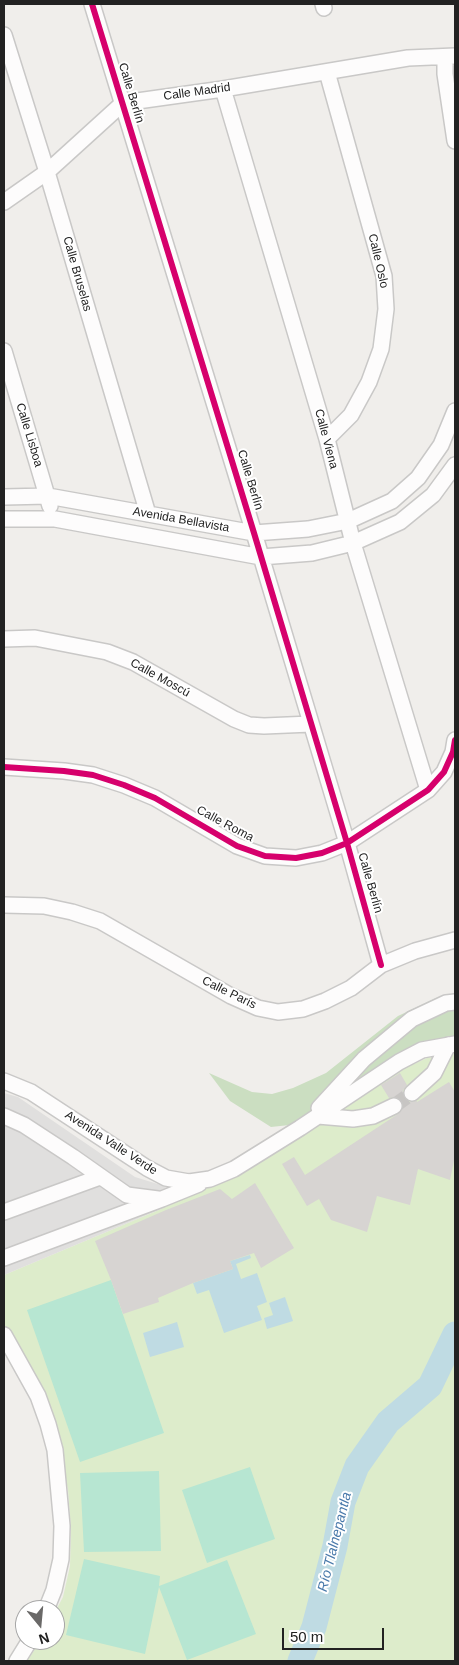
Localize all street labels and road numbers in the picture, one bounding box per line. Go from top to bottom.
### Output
street label: Calle Berlín [115,61,147,125]
street label: Calle Madrid [163,80,231,104]
street label: Calle Oslo [365,232,391,290]
street label: Calle Bruselas [59,235,95,313]
street label: Calle Lisboa [12,401,46,469]
street label: Calle Viena [311,408,341,470]
street label: Calle Berlín [234,448,266,512]
street label: Avenida Bellavista [132,504,230,536]
street label: Calle Moscú [128,656,192,700]
street label: Calle Roma [194,803,256,845]
street label: Calle Berlín [355,851,385,915]
street label: Calle París [199,974,259,1012]
street label: Avenida Valle Verde [62,1108,160,1178]

